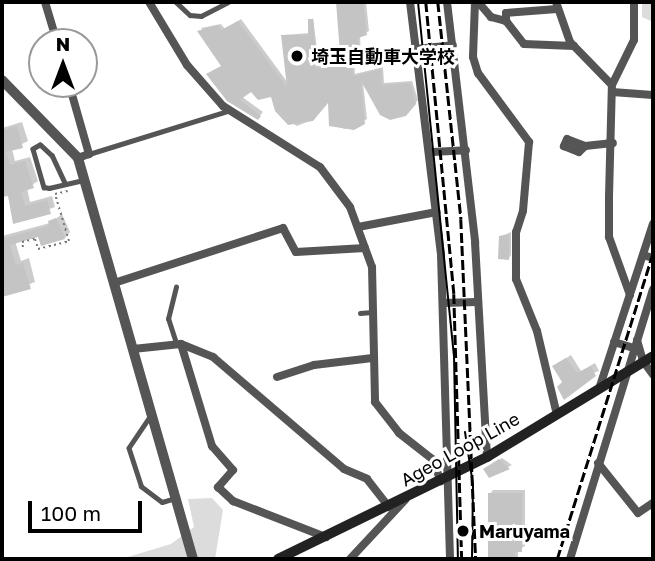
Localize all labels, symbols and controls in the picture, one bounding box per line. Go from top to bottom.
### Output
north arrow [28,28,98,98]
text: N [56,32,70,55]
place label: 埼玉自動車大学校 [311,45,455,67]
marker: 埼玉自動車大学校 [289,48,305,64]
street label: Ageo Loop Line [397,407,523,491]
scale bar [32,488,145,532]
text: 100 m [41,500,101,526]
place label: Maruyama [479,520,570,542]
marker: Maruyama [453,521,473,541]

